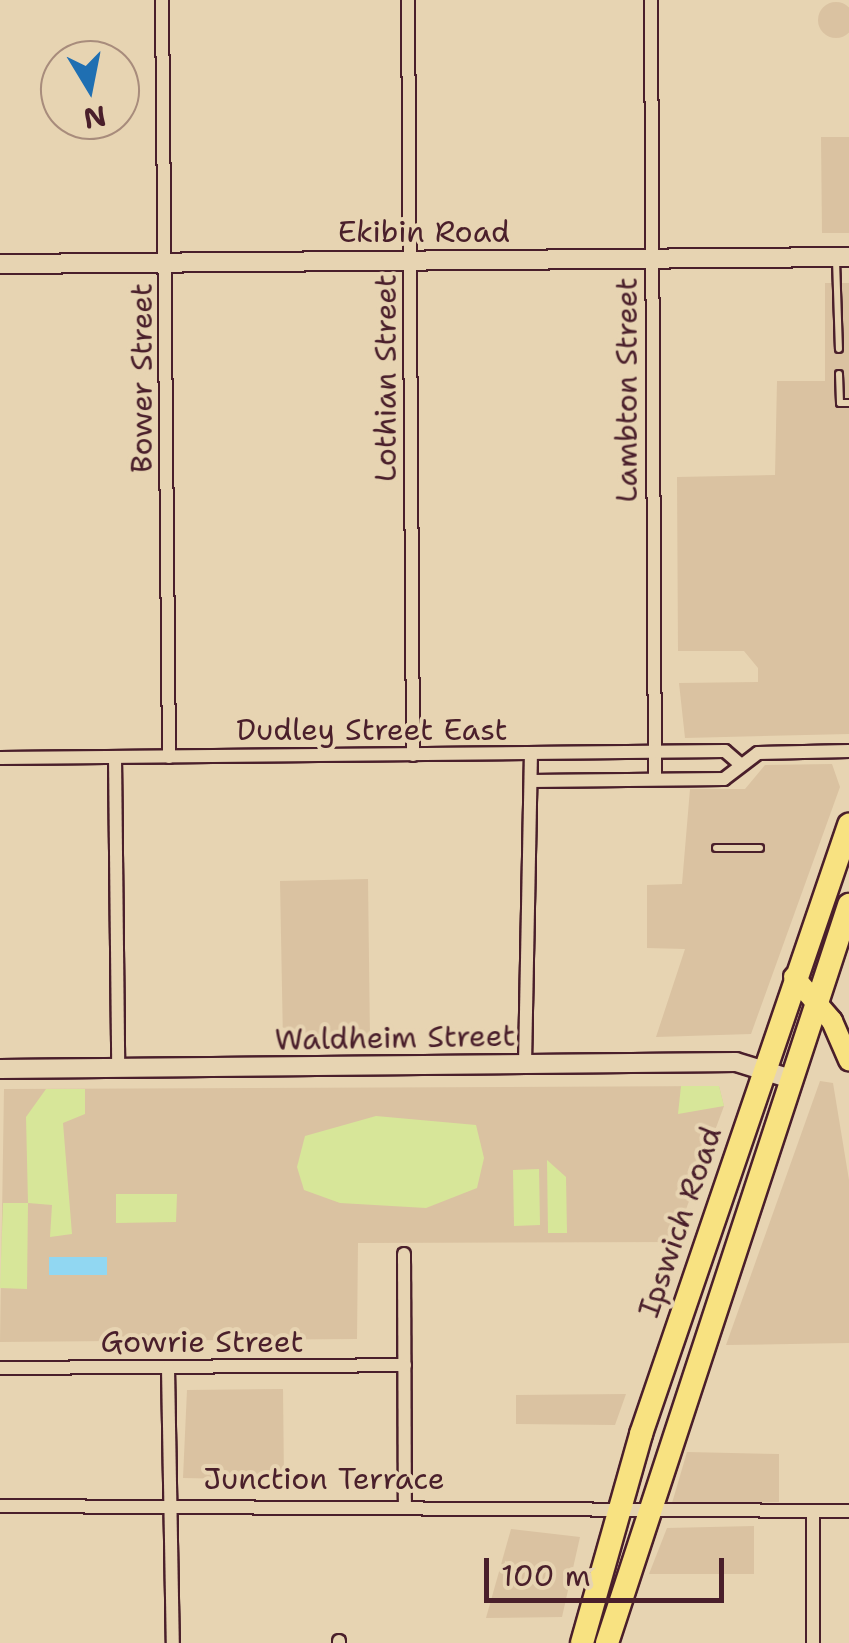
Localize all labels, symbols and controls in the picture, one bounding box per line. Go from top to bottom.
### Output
north arrow [40,40,140,140]
text: N [81,97,109,138]
street label: Ekibin Road [338,214,510,250]
street label: Lothian Street [368,274,404,482]
street label: Lambton Street [609,277,645,503]
street label: Bower Street [124,283,160,473]
street label: Dudley Street East [236,712,508,748]
street label: Waldheim Street [274,1018,516,1058]
street label: Ipswich Road [631,1122,729,1322]
street label: Gowrie Street [100,1324,304,1360]
street label: Junction Terrace [203,1461,445,1497]
scale bar [489,1538,729,1600]
text: 100 m [501,1555,591,1596]

